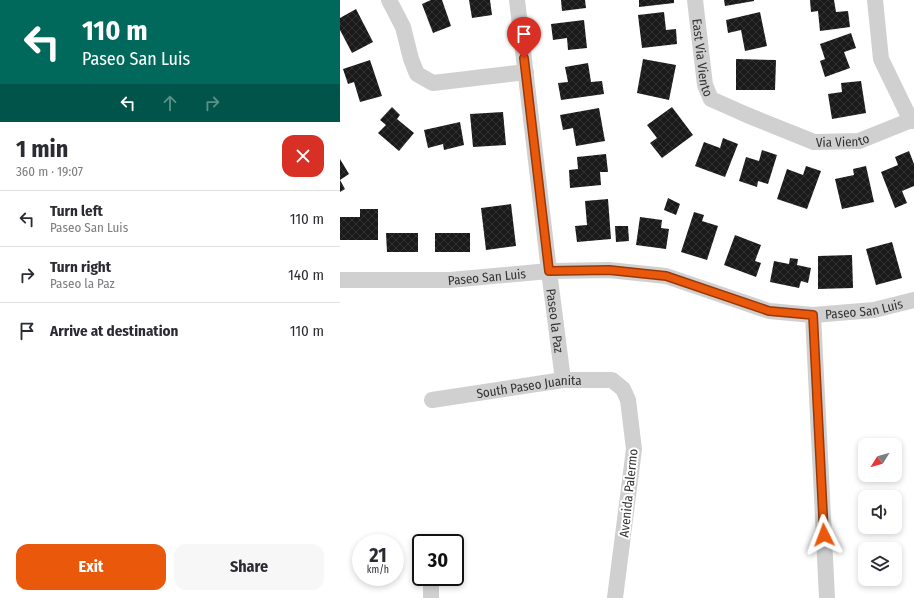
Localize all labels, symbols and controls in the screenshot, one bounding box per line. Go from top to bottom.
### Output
text: 110 m [82,14,148,47]
icon: left [16,16,68,68]
pin [507,17,541,58]
street label: East Via Viento [689,18,716,99]
icon: arrive [513,23,535,45]
text: Paseo San Luis [82,48,190,70]
icon: left [117,92,139,114]
icon: ahead [159,92,181,114]
icon: right [201,92,223,114]
street label: Via Viento [816,131,872,150]
text: 1 min [16,135,68,163]
button: close [282,135,324,177]
text: 360 m · 19:07 [16,164,83,179]
text: Turn left [50,202,103,220]
icon: left [16,208,38,230]
text: 110 m [290,210,324,228]
text: Paseo San Luis [50,220,128,235]
text: Turn right [50,258,111,276]
icon: right [16,264,38,286]
text: 140 m [288,266,324,284]
street label: Paseo San Luis [447,266,527,288]
text: Paseo la Paz [50,276,115,291]
street label: Paseo la Paz [543,288,566,354]
street label: Paseo San Luis [825,296,905,322]
icon: arrive [16,320,38,342]
text: Arrive at destination [50,322,178,340]
text: 110 m [290,322,324,340]
street label: South Paseo Juanita [475,373,582,401]
north arrow [858,438,902,482]
map controls [858,438,902,586]
street label: Avenida Palermo [616,448,641,538]
button: sound [858,490,902,534]
position arrow [803,514,845,556]
speed limit sign: 30 [412,534,464,586]
button: layers [858,542,902,586]
text: 21 [369,543,387,567]
button: Exit [16,544,166,590]
button: Share [174,544,324,590]
text: km/h [367,564,389,576]

